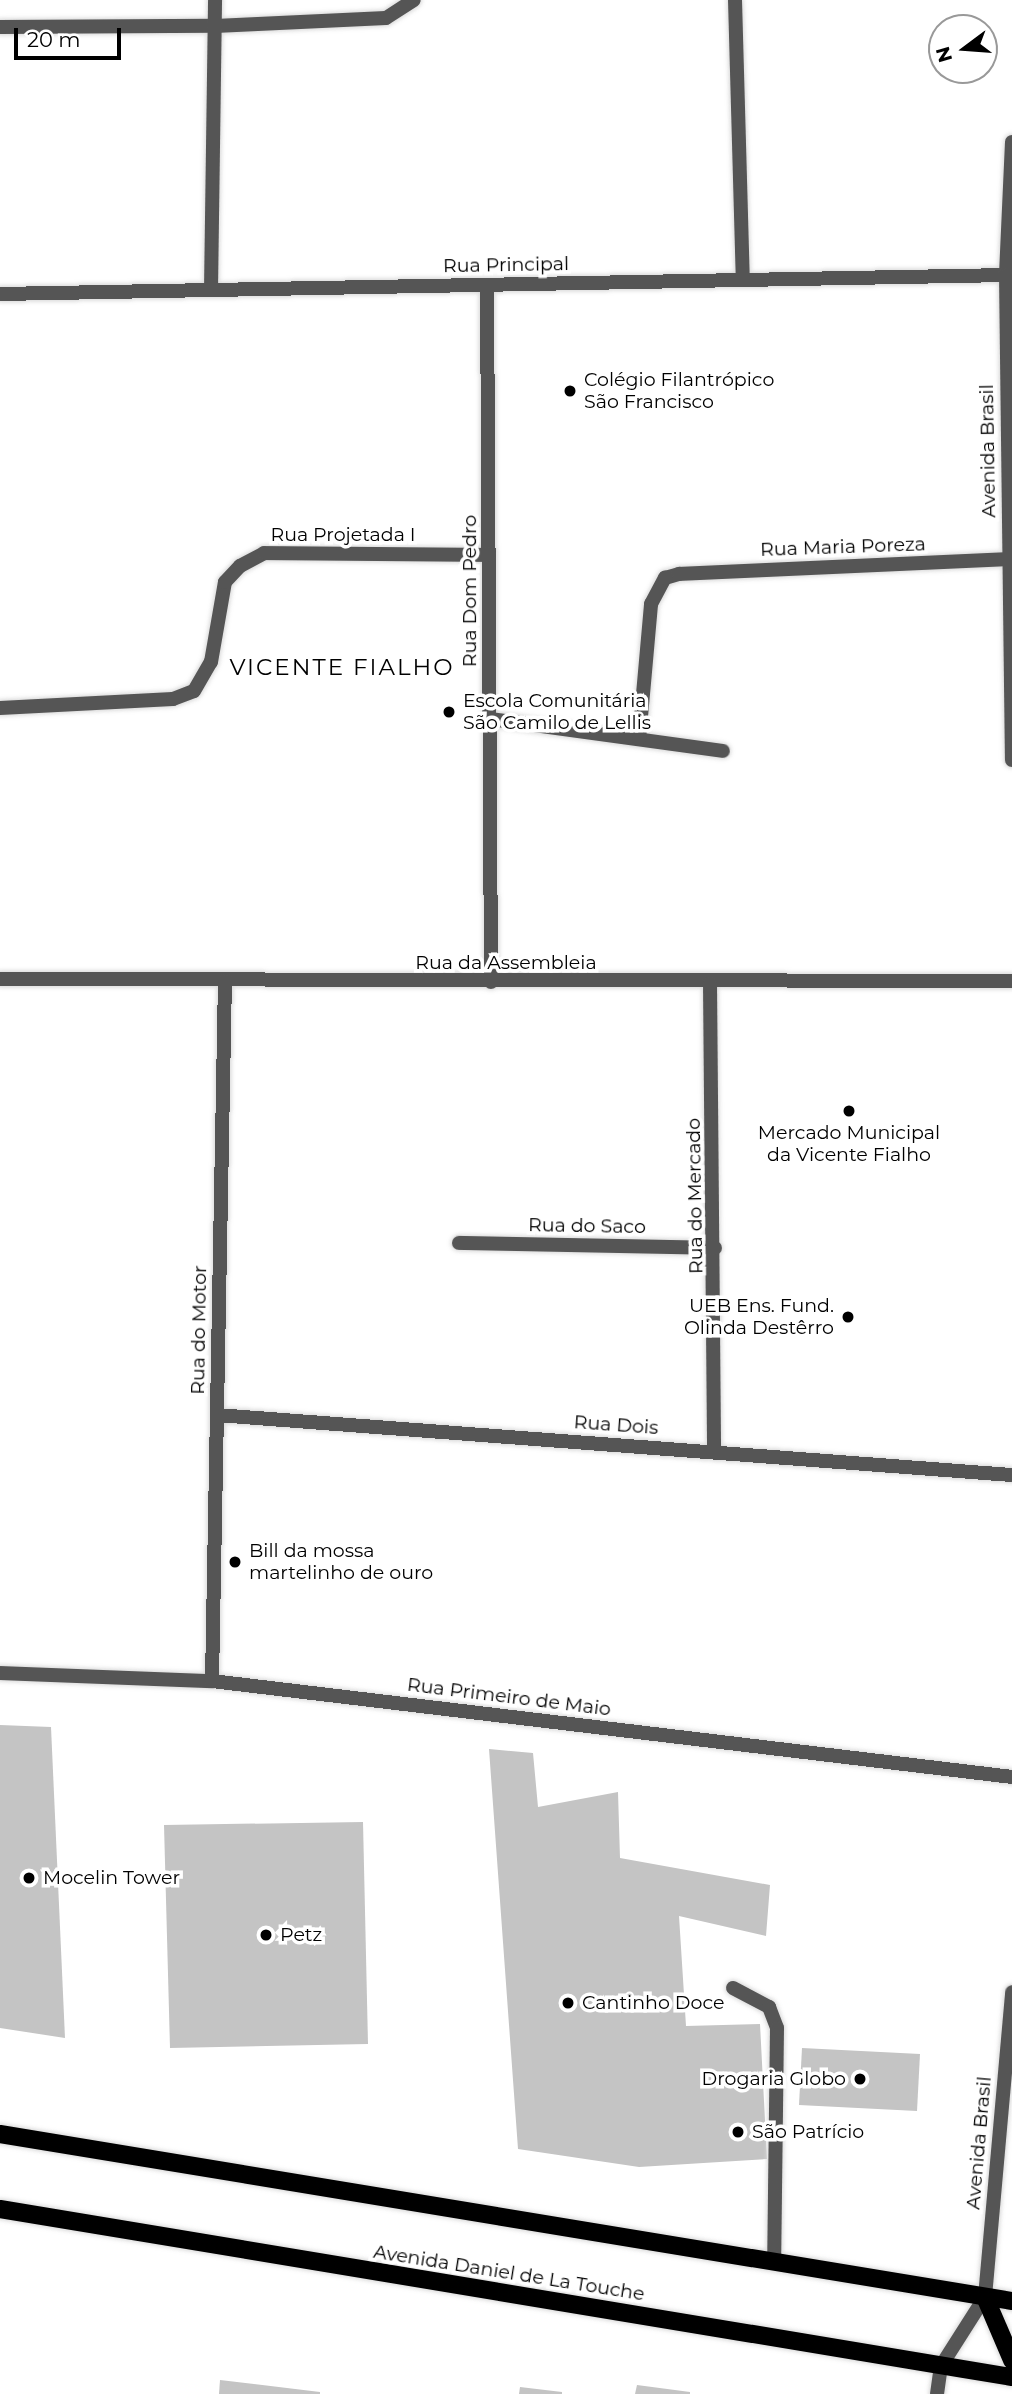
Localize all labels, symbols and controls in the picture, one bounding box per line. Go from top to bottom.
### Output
scale bar [18,14,124,58]
north arrow [928,14,998,84]
text: 20 m [27,27,81,52]
text: N [931,44,957,65]
street label: Rua Principal [443,253,569,277]
place label: Colégio Filantrópico São Francisco [584,369,774,413]
marker: Colégio Filantrópico São Francisco [562,383,578,399]
street label: Avenida Brasil [975,384,1001,518]
street label: Rua Dom Pedro [459,515,481,667]
street label: Rua Projetada I [270,524,416,546]
street label: Rua Maria Poreza [760,533,926,561]
district label: VICENTE FIALHO [231,653,453,681]
place label: Escola Comunitária São Camilo de Lellis [463,690,651,734]
marker: Escola Comunitária São Camilo de Lellis [441,704,457,720]
street label: Rua da Assembleia [415,952,597,974]
marker: Mercado Municipal da Vicente Fialho [841,1103,857,1119]
street label: Rua do Mercado [682,1118,708,1274]
place label: Mercado Municipal da Vicente Fialho [758,1122,940,1166]
street label: Rua do Saco [528,1214,646,1238]
street label: Rua do Motor [186,1265,212,1395]
place label: UEB Ens. Fund. Olinda Destêrro [684,1295,834,1339]
marker: UEB Ens. Fund. Olinda Destêrro [840,1309,856,1325]
street label: Rua Dois [573,1411,659,1439]
place label: Bill da mossa martelinho de ouro [249,1540,433,1584]
marker: Bill da mossa martelinho de ouro [227,1554,243,1570]
street label: Rua Primeiro de Maio [406,1673,612,1721]
place label: Mocelin Tower [43,1867,180,1889]
marker: Mocelin Tower [21,1870,37,1886]
place label: Petz [280,1924,322,1946]
marker: Petz [258,1927,274,1943]
place label: Cantinho Doce [582,1992,724,2014]
marker: Cantinho Doce [560,1995,576,2011]
place label: Drogaria Globo [702,2068,846,2090]
marker: Drogaria Globo [852,2071,868,2087]
street label: Avenida Brasil [962,2076,996,2210]
place label: São Patrício [752,2121,864,2143]
marker: São Patrício [730,2124,746,2140]
street label: Avenida Daniel de La Touche [372,2240,646,2306]

